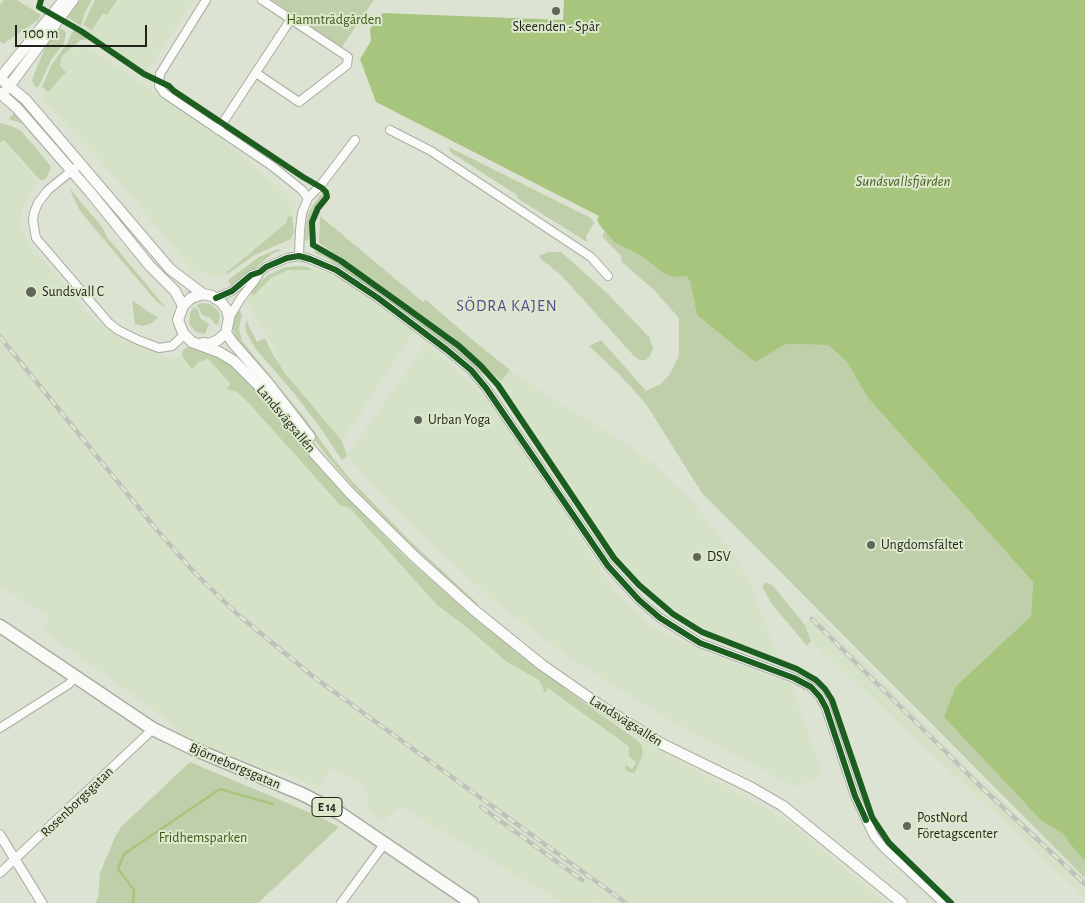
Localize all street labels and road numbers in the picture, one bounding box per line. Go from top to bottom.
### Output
street label: Landsvägsallén [253,382,319,456]
street label: Landsvägsallén [586,692,666,750]
street label: Björneborgsgatan [187,739,283,793]
street label: Rosenborgsgatan [37,763,117,841]
road number: E 14 [312,798,342,816]

